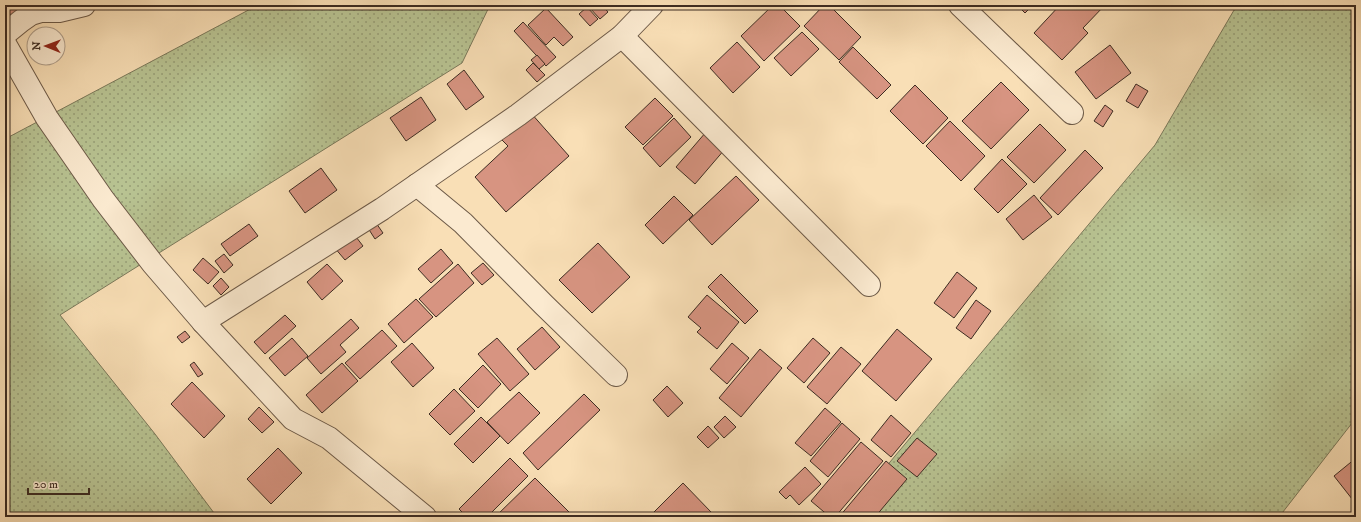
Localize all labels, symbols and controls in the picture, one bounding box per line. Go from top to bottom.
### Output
north arrow [26,26,66,66]
text: N [30,41,44,50]
scale bar [28,470,89,496]
text: 20 m [34,477,58,492]

